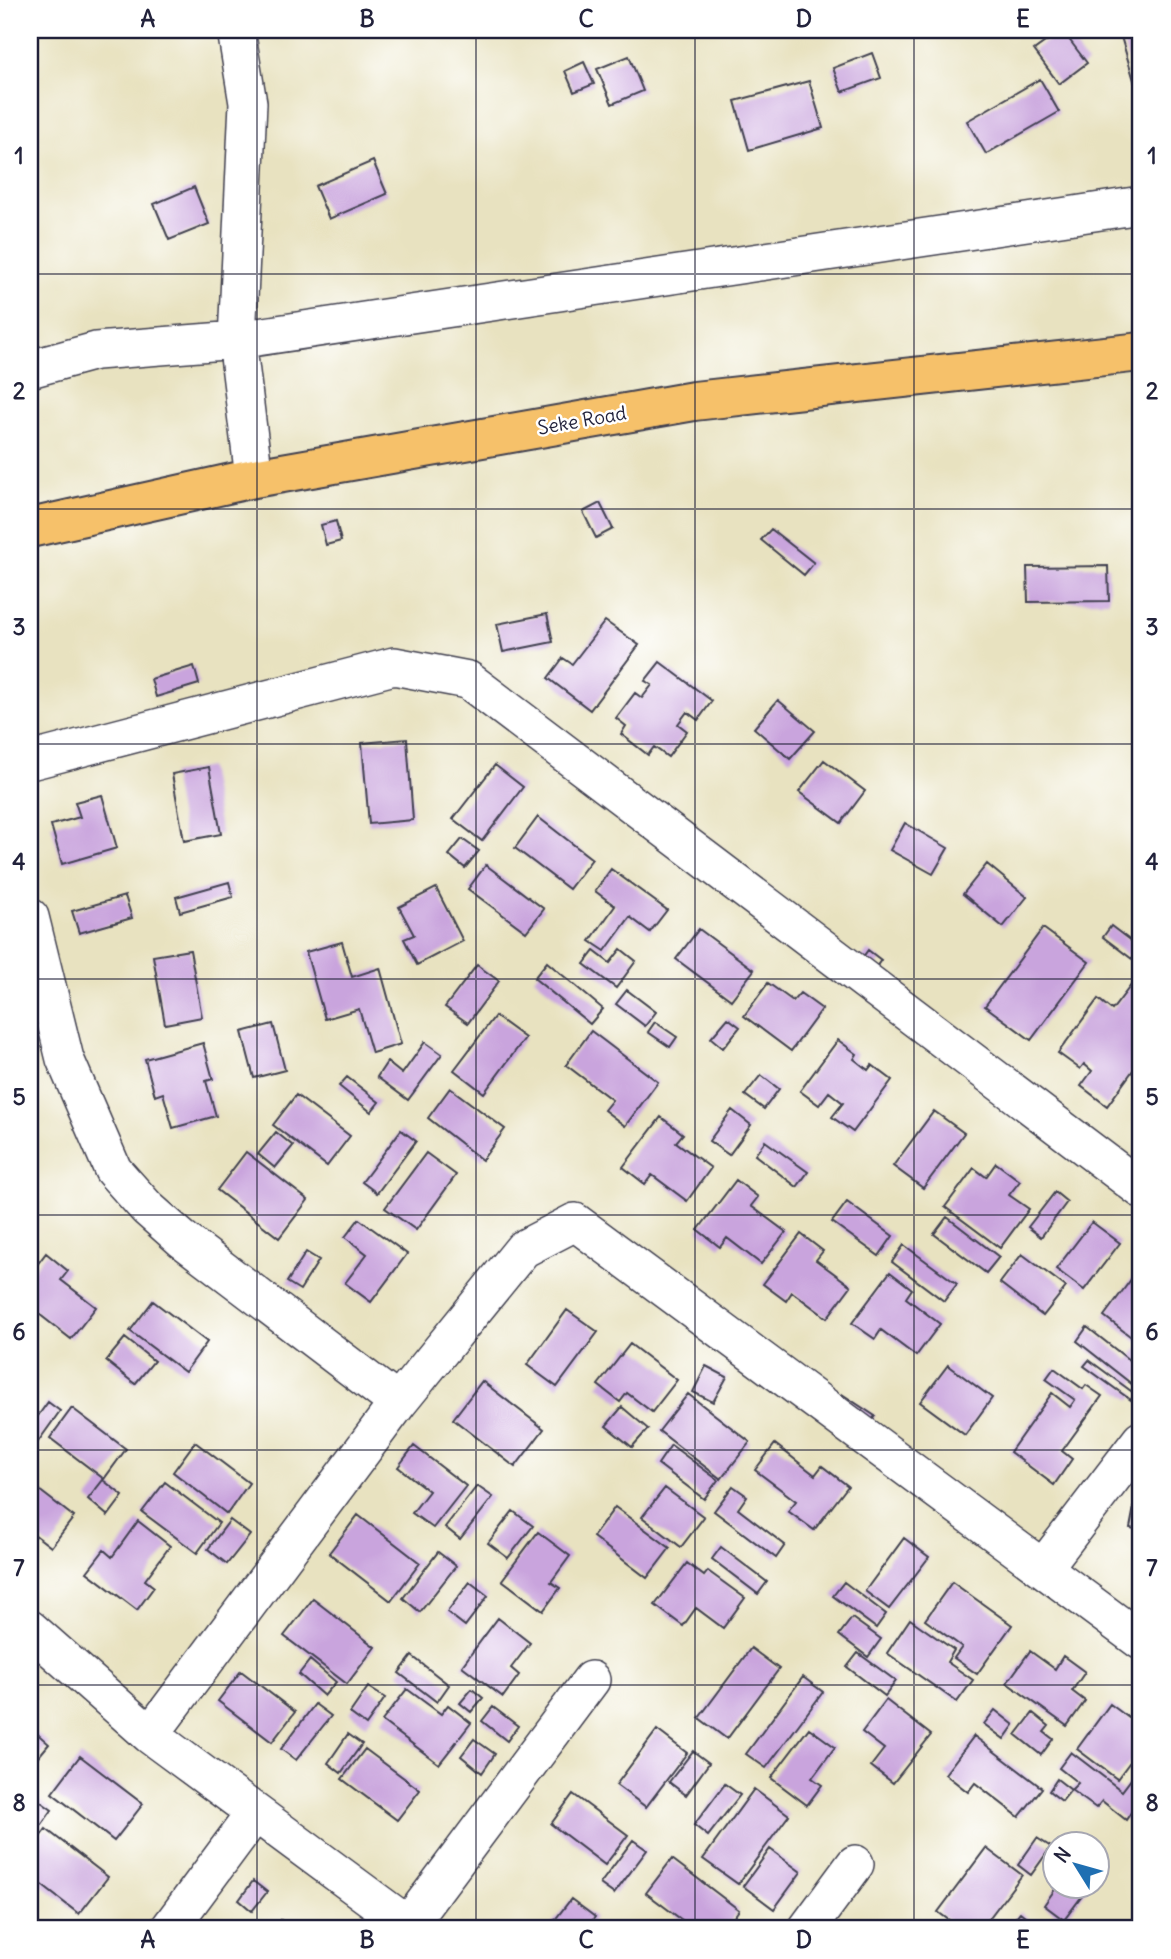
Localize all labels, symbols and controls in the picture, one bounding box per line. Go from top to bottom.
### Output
text: A [141,4,156,33]
text: B [359,4,375,33]
text: C [578,4,594,33]
text: D [796,4,812,33]
text: E [1016,4,1030,33]
text: 1 [14,141,24,170]
text: 1 [1147,141,1157,170]
text: 2 [13,376,26,405]
text: 2 [1146,376,1159,405]
street label: Seke Road [536,400,628,440]
text: 3 [12,612,26,641]
text: 3 [1145,612,1159,641]
text: 4 [12,847,26,876]
text: 4 [1145,847,1159,876]
text: 5 [12,1082,26,1111]
text: 5 [1145,1082,1159,1111]
text: 6 [12,1317,26,1346]
text: 6 [1145,1317,1159,1346]
text: 7 [13,1553,25,1582]
text: 7 [1146,1553,1158,1582]
text: 8 [12,1788,26,1817]
text: 8 [1145,1788,1159,1817]
north arrow [1042,1829,1112,1899]
text: N [1049,1842,1076,1867]
text: A [141,1925,156,1954]
text: B [359,1925,375,1954]
text: C [578,1925,594,1954]
text: D [796,1925,812,1954]
text: E [1016,1925,1030,1954]

